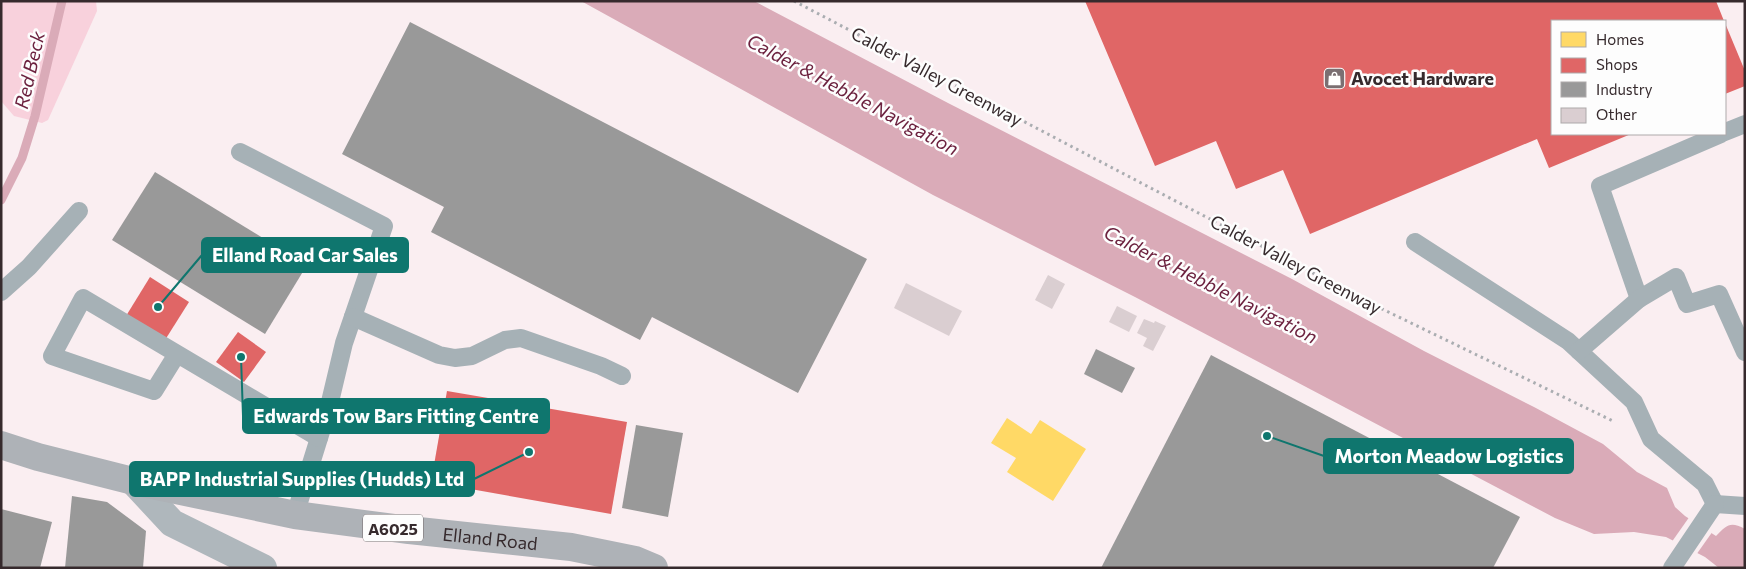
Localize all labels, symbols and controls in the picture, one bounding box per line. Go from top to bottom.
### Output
legend [1551,20,1726,135]
street label: Calder Valley Greenway [848,22,1026,130]
water label: Red Beck [9,28,49,111]
water label: Calder & Hebble Navigation [743,28,963,160]
text: Homes [1596,30,1644,48]
text: Shops [1596,55,1638,73]
shop icon: Avocet Hardware [1323,66,1347,90]
place label: Avocet Hardware [1351,67,1494,89]
text: Industry [1596,80,1653,98]
text: Other [1596,105,1637,123]
street label: Calder Valley Greenway [1207,210,1385,318]
water label: Calder & Hebble Navigation [1101,220,1322,348]
callout: Elland Road Car Sales [202,238,408,272]
text: Elland Road Car Sales [212,243,398,266]
callout: Edwards Tow Bars Fitting Centre [243,399,549,433]
text: Edwards Tow Bars Fitting Centre [253,404,539,427]
callout: Morton Meadow Logistics [1324,439,1573,473]
text: Morton Meadow Logistics [1334,444,1564,467]
callout: BAPP Industrial Supplies (Hudds) Ltd [130,462,474,496]
text: BAPP Industrial Supplies (Hudds) Ltd [140,467,464,490]
road number: A6025 [363,514,423,542]
street label: Elland Road [442,523,539,554]

